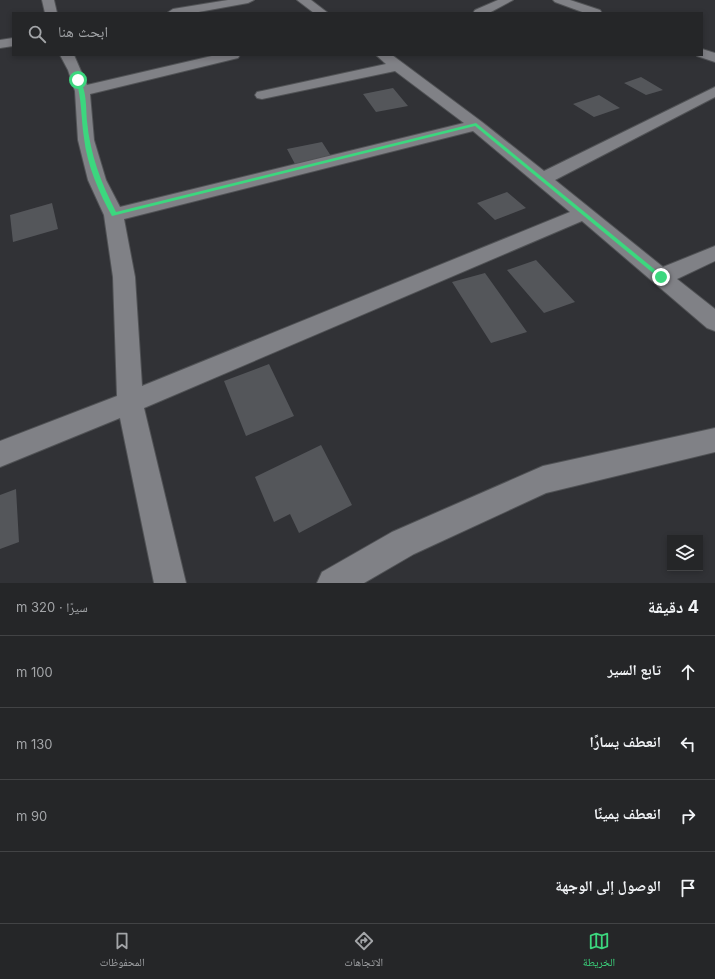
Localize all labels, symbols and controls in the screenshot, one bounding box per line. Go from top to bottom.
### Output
search box [12,12,703,56]
text: ابحث هنا [58,22,108,41]
icon: search [26,23,48,45]
route start [69,71,87,89]
route end [652,268,670,286]
map controls [667,535,703,571]
button: layers [667,535,703,571]
text: 4 دقيقة [648,597,699,617]
text: سيرًا · 320 m [16,599,88,615]
text: تابع السير [607,660,661,679]
icon: ahead [677,661,699,683]
text: 100 m [16,664,53,680]
text: انعطف يسارًا [589,732,661,751]
icon: left [677,733,699,755]
text: 130 m [16,736,53,752]
text: انعطف يمينًا [594,804,661,823]
icon: right [677,805,699,827]
text: 90 m [16,808,47,824]
text: الوصول إلى الوجهة [555,876,661,895]
icon: arrive [677,877,699,899]
tab: المحفوظات [100,930,145,973]
tab: الاتجاهات [344,930,383,973]
tab: الخريطة [583,930,615,973]

